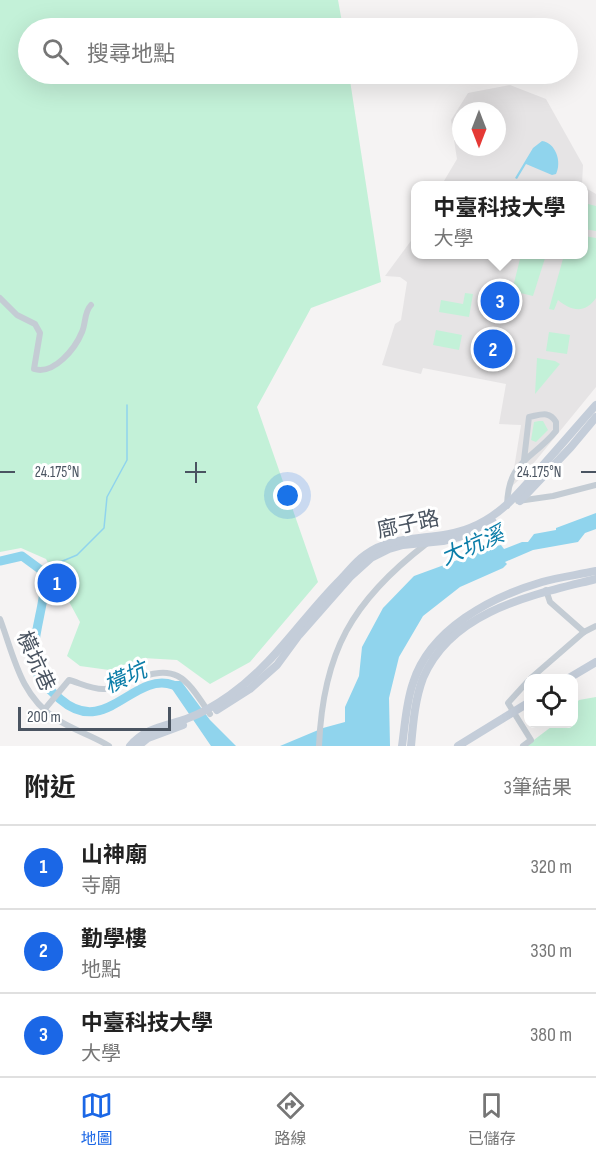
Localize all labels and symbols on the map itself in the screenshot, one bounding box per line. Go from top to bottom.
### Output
north arrow [452,102,506,156]
pin: 3 [480,278,520,324]
pin: 2 [474,326,512,372]
text: 24.175°N [35,463,79,482]
text: 24.175°N [517,463,561,482]
your location [273,481,302,510]
street label: 廍子路 [375,506,442,543]
water label: 大坑溪 [437,520,511,572]
pin: 1 [38,560,76,606]
street label: 橫坑巷 [11,627,60,695]
water label: 橫坑 [100,656,154,700]
scale bar [18,704,171,732]

